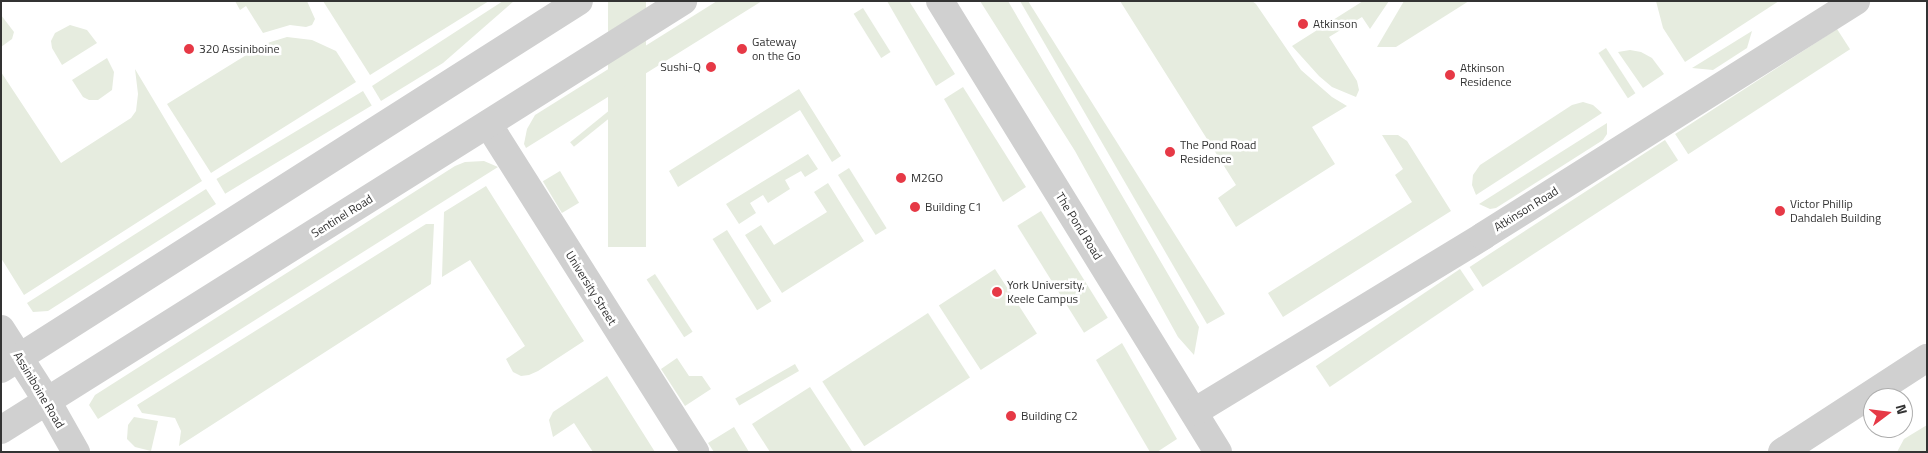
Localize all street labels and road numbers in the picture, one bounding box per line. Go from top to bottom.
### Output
street label: Atkinson Road [1491,184,1561,234]
street label: The Pond Road [1053,190,1105,262]
street label: Sentinel Road [309,191,375,241]
street label: University Street [563,248,619,328]
street label: Assiniboine Road [11,349,67,431]

